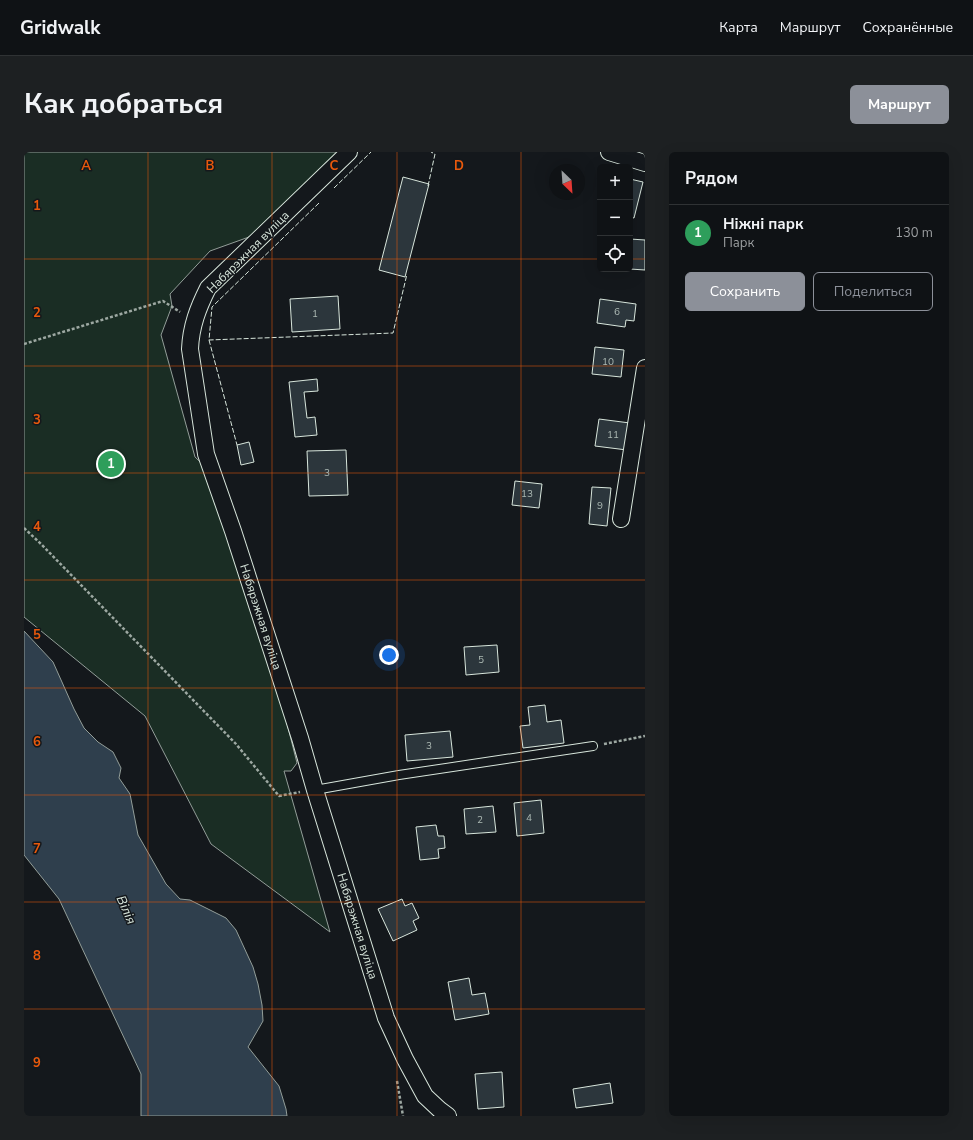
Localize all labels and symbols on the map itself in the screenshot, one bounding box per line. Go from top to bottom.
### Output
text: A [81,157,91,175]
text: B [206,157,215,175]
text: C [330,157,339,175]
text: D [454,157,464,175]
north arrow [549,164,585,200]
text: 1 [33,197,41,215]
street label: Набярэжная вуліца [203,207,293,297]
text: 2 [33,304,41,322]
house number: 6 [614,305,620,319]
house number: 1 [312,307,318,321]
house number: 10 [602,355,614,369]
text: 3 [33,411,41,429]
house number: 11 [607,428,619,442]
pin: 1 [98,449,124,479]
house number: 3 [324,466,330,480]
house number: 13 [521,487,533,501]
house number: 9 [597,499,603,513]
text: 4 [33,518,41,536]
street label: Набярэжная вуліца [236,562,285,672]
text: 5 [33,626,41,644]
your location [379,645,399,665]
house number: 5 [478,653,484,667]
text: 6 [33,733,41,751]
house number: 3 [426,739,432,753]
house number: 4 [526,811,532,825]
house number: 2 [477,813,483,827]
text: 7 [33,840,41,858]
street label: Набярэжная вуліца [333,871,381,981]
water label: Вілія [112,893,140,927]
text: 8 [33,947,41,965]
text: 9 [33,1054,41,1072]

